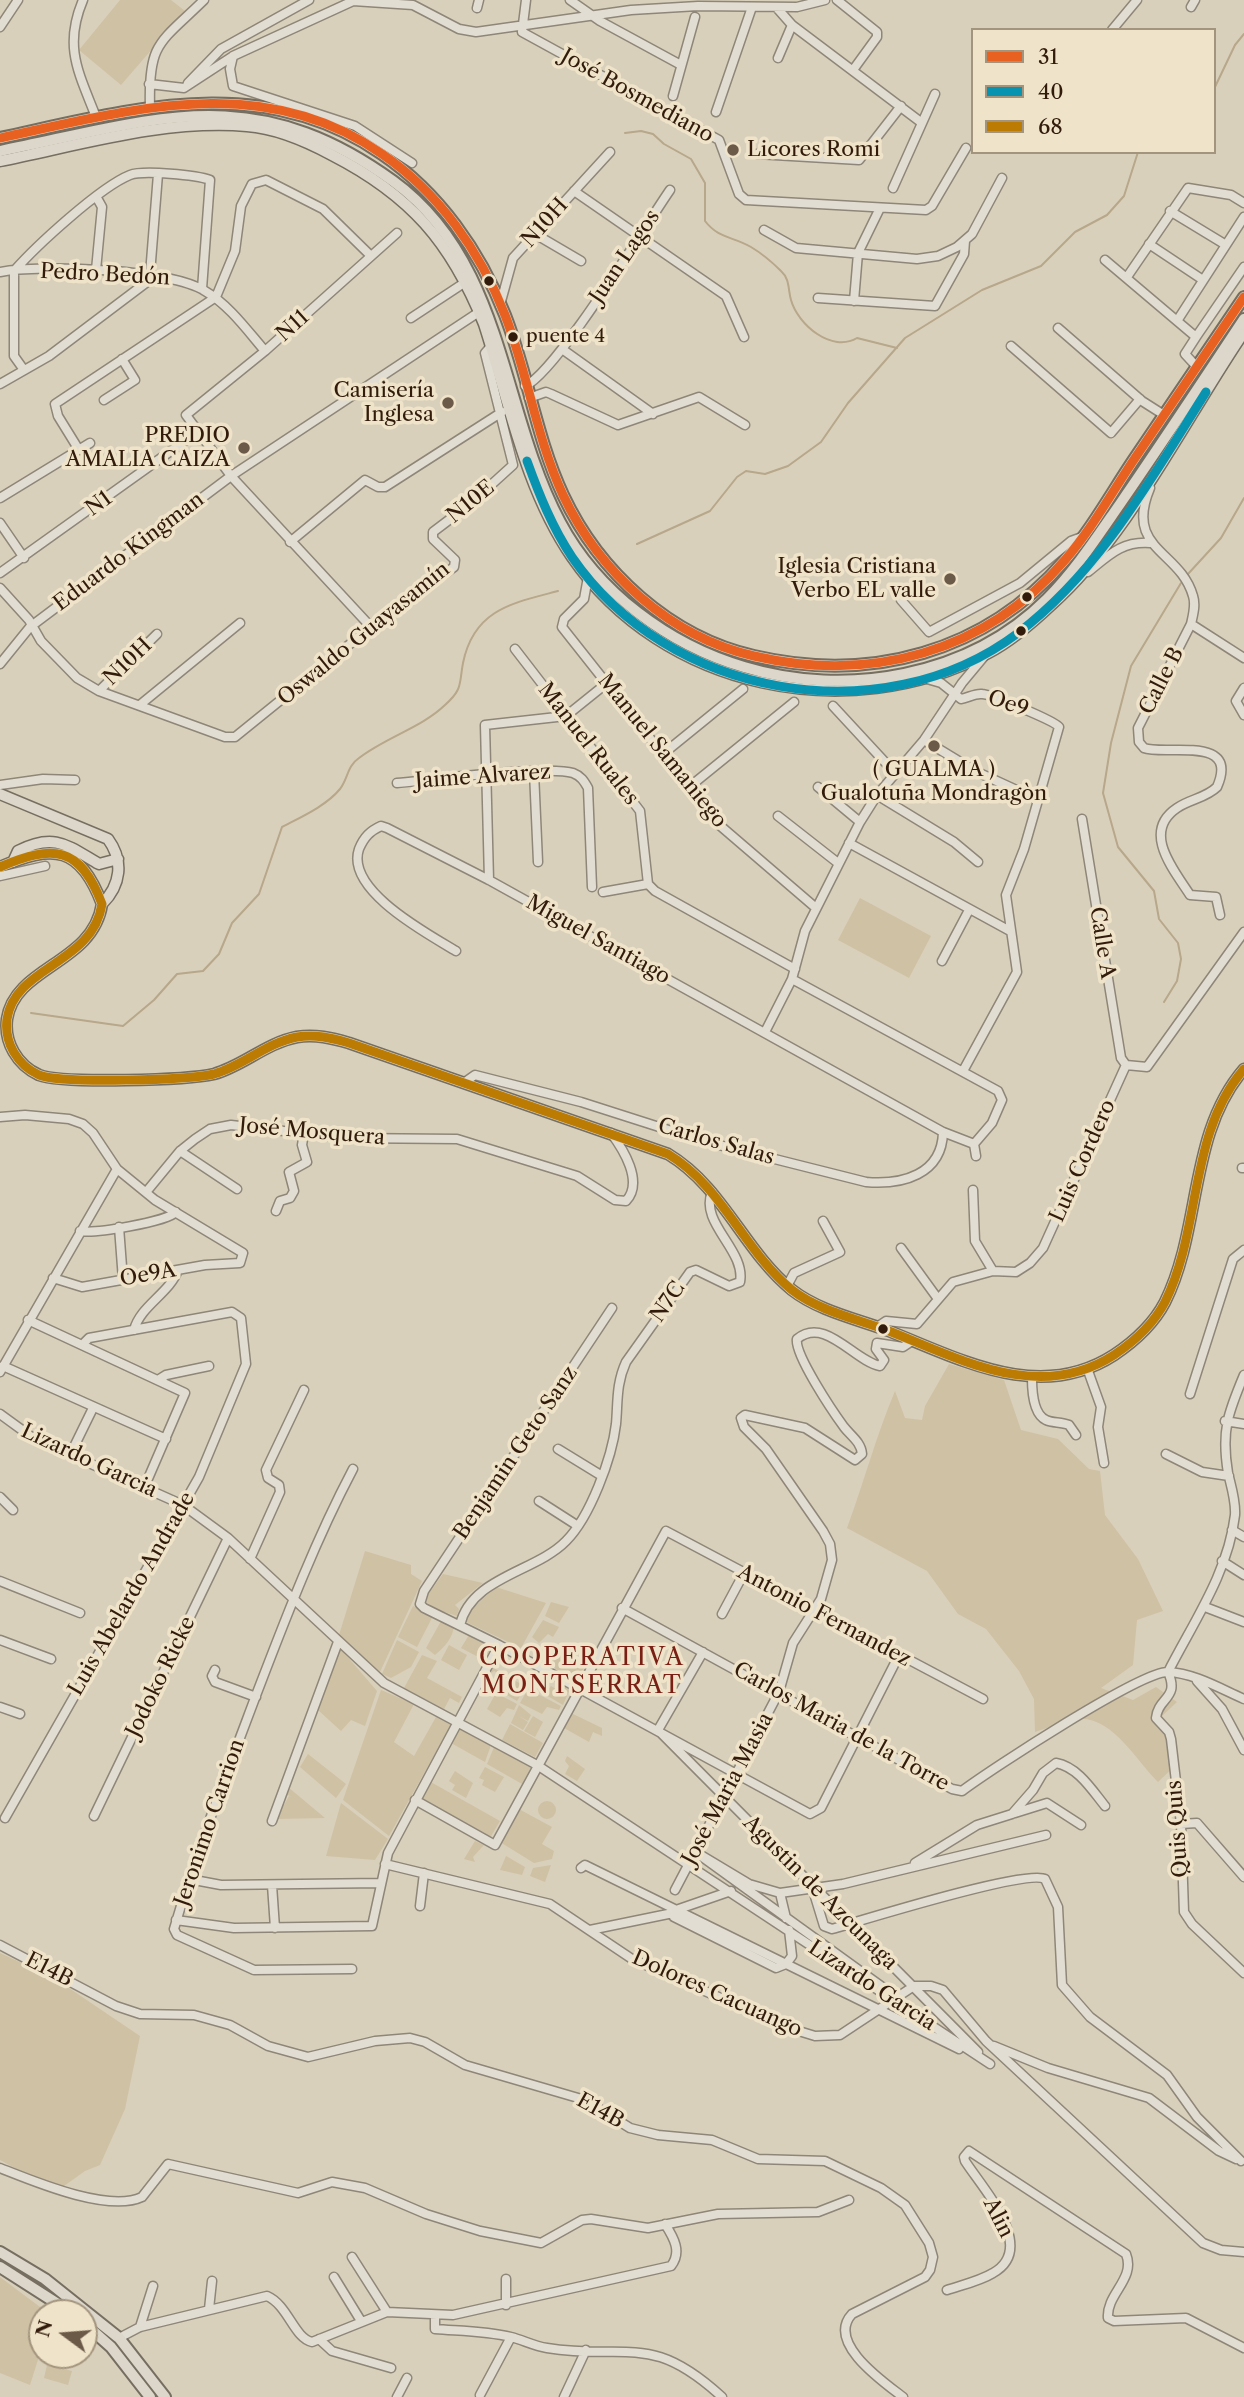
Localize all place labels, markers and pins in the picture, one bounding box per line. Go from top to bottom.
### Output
place label: Licores Romi [747,137,880,163]
marker: Licores Romi [725,142,741,158]
unlabelled marker [482,274,496,288]
place label: puente 4 [526,326,605,348]
marker: puente 4 [506,330,520,344]
place label: Camisería Inglesa [334,378,434,428]
marker: Camisería Inglesa [440,395,456,411]
place label: PREDIO AMALIA CAIZA [65,423,230,473]
marker: PREDIO AMALIA CAIZA [236,440,252,456]
place label: Iglesia Cristiana Verbo EL valle [778,554,936,604]
marker: Iglesia Cristiana Verbo EL valle [942,571,958,587]
unlabelled marker [1020,590,1034,604]
unlabelled marker [1014,624,1028,638]
marker: ( GUALMA ) Gualotuña Mondragòn [926,738,942,754]
place label: ( GUALMA ) Gualotuña Mondragòn [821,757,1047,807]
unlabelled marker [876,1322,890,1336]

